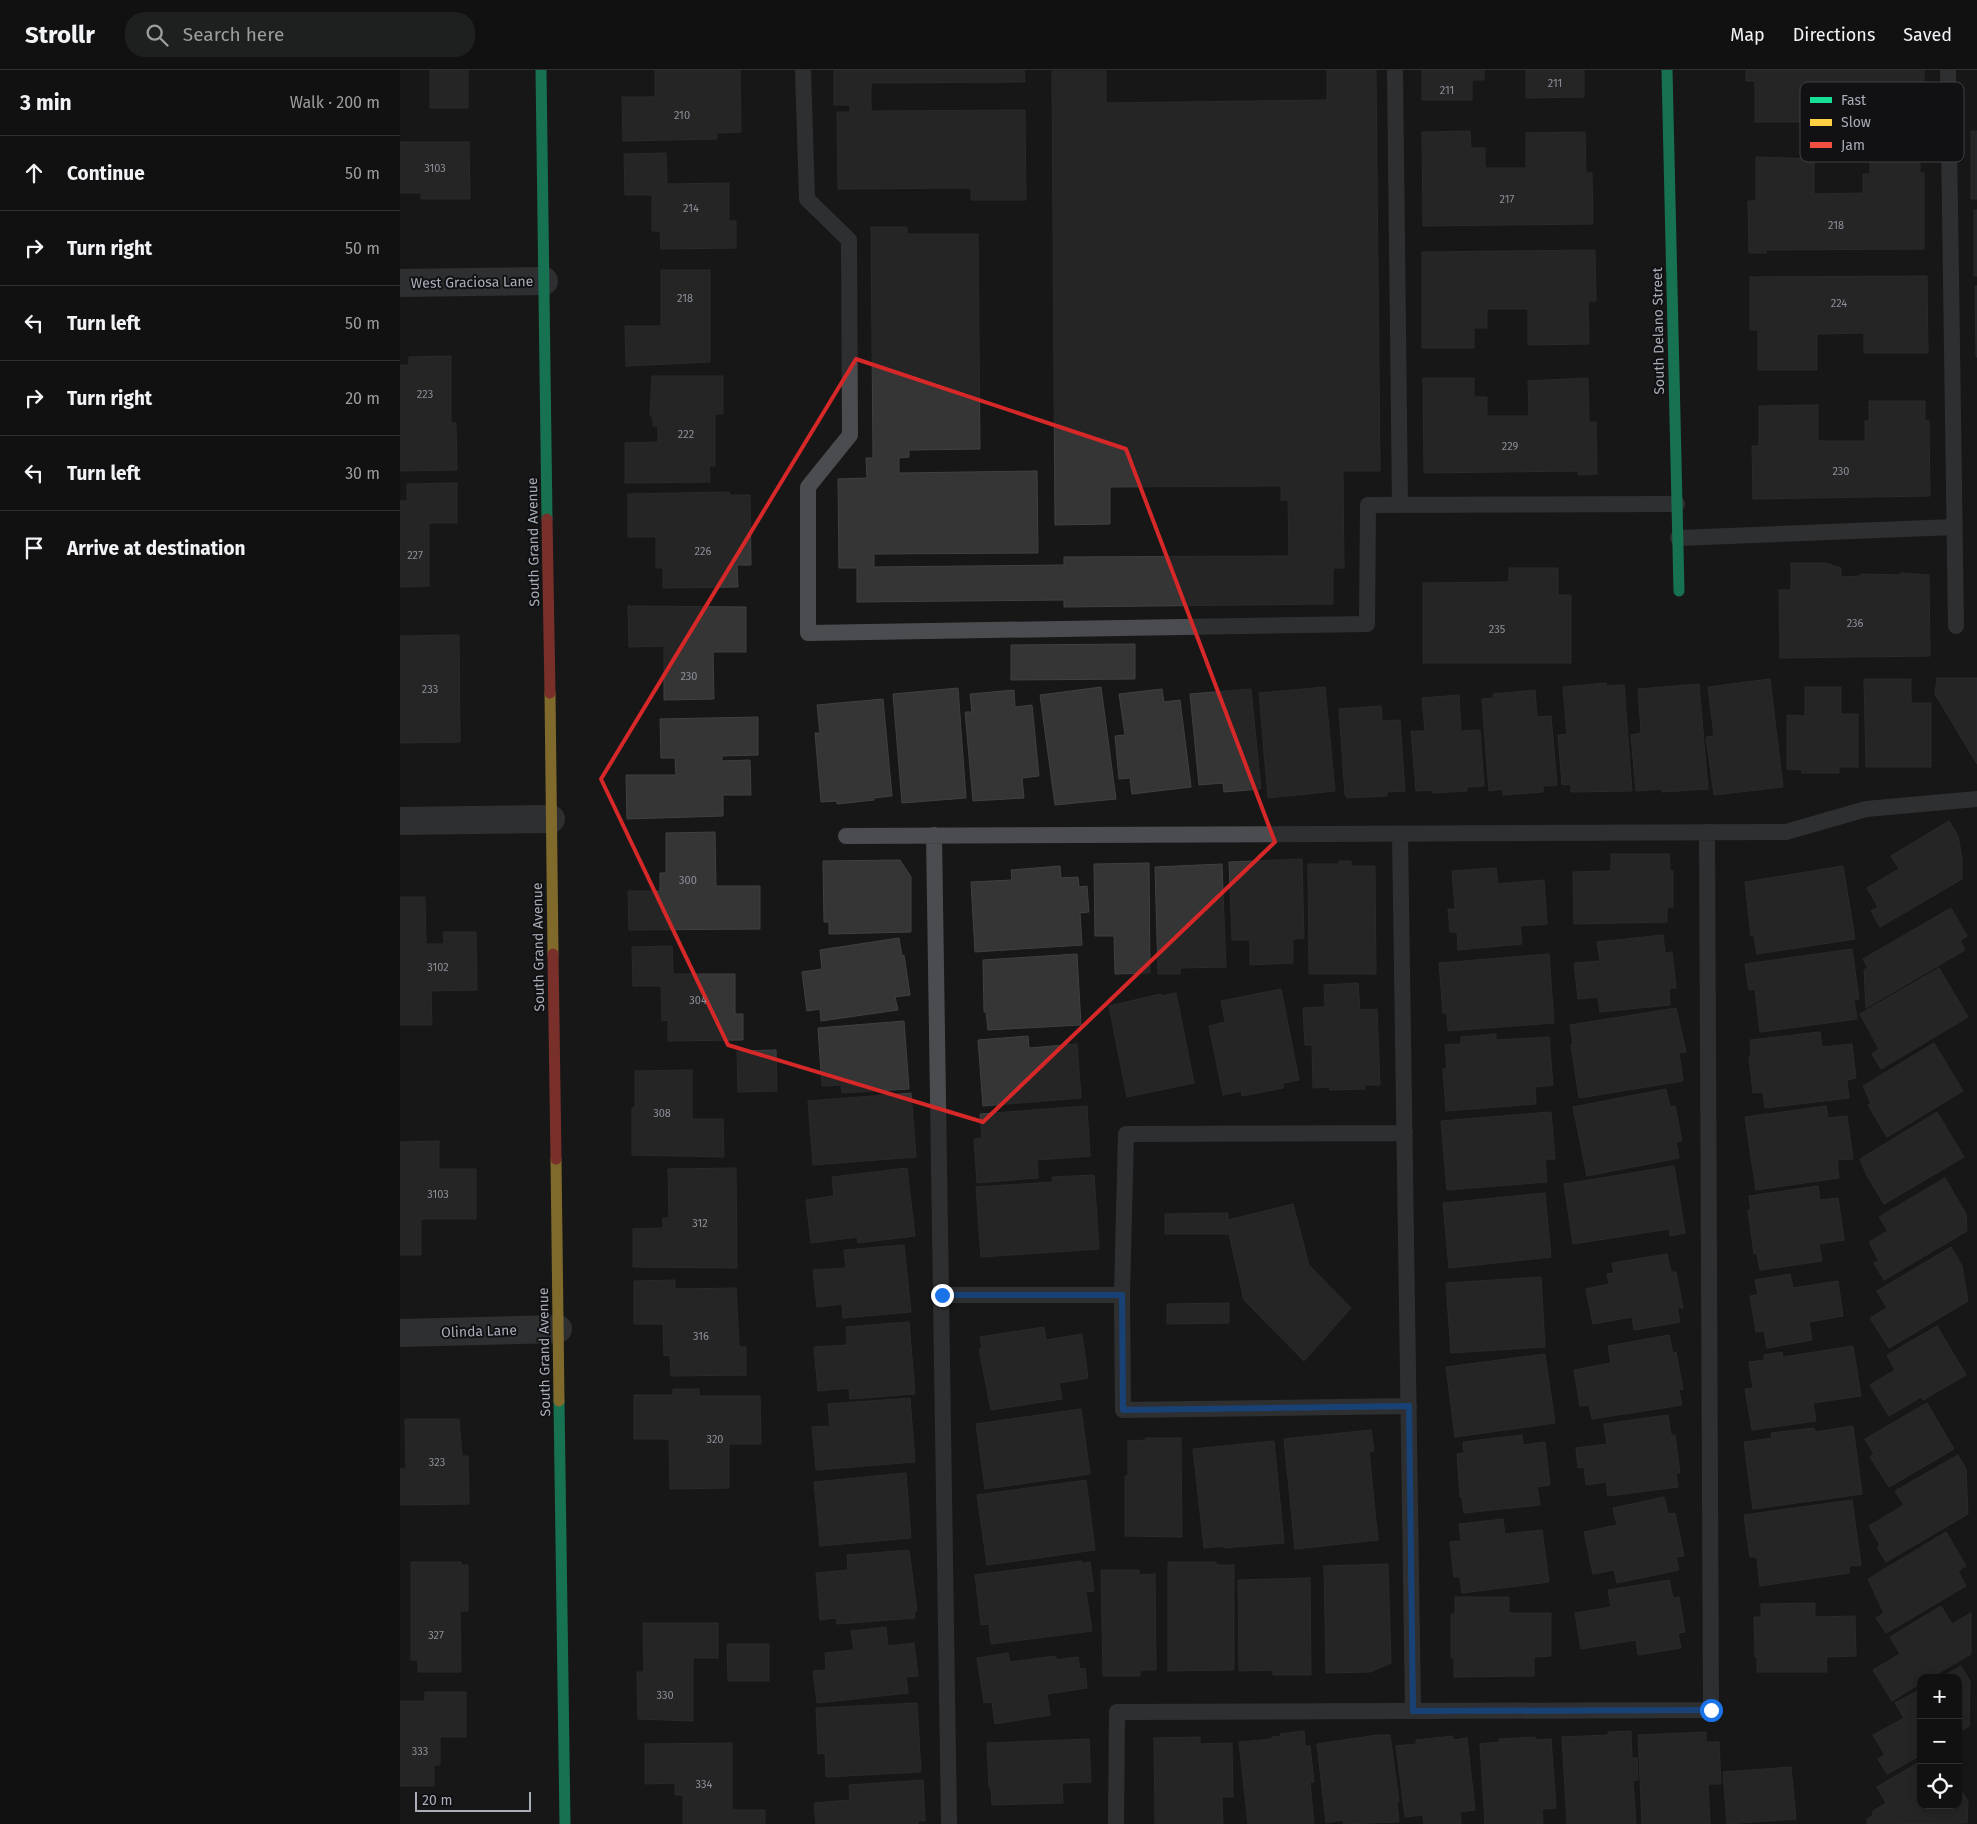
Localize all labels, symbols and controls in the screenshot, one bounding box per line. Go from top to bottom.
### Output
search box [125,12,475,57]
text: Strollr [25,21,95,49]
icon: search [143,21,171,49]
text: Search here [183,23,284,46]
text: Map [1730,24,1765,46]
text: Directions [1793,24,1875,46]
text: Saved [1903,24,1952,46]
house number: 211 [1548,77,1562,90]
legend [1800,82,1964,162]
house number: 211 [1440,84,1454,97]
text: 3 min [20,90,72,116]
text: Fast [1841,92,1867,109]
text: Walk · 200 m [290,93,380,112]
house number: 210 [674,109,690,122]
text: Slow [1841,114,1871,131]
text: Jam [1841,137,1865,154]
icon: ahead [20,159,48,187]
text: Continue [67,162,145,185]
house number: 3103 [424,162,446,175]
text: 50 m [345,164,380,183]
house number: 217 [1500,193,1515,206]
house number: 214 [683,202,699,215]
house number: 218 [1828,219,1844,232]
icon: right [20,234,48,262]
text: Turn right [67,237,152,260]
text: 50 m [345,239,380,258]
street label: South Delano Street [1649,266,1668,395]
street label: West Graciosa Lane [411,273,533,292]
house number: 218 [677,292,693,305]
house number: 224 [1831,297,1847,310]
icon: left [20,309,48,337]
text: Turn left [67,312,141,335]
text: 50 m [345,314,380,333]
icon: right [20,384,48,412]
text: Turn right [67,387,152,410]
house number: 223 [417,388,433,401]
text: 20 m [345,389,380,408]
house number: 222 [678,428,694,441]
house number: 229 [1502,440,1518,453]
icon: left [20,459,48,487]
text: Turn left [67,462,141,485]
text: 30 m [345,464,380,483]
house number: 230 [1832,465,1850,478]
street label: South Grand Avenue [524,477,543,607]
icon: arrive [20,534,48,562]
text: Arrive at destination [67,537,246,560]
house number: 226 [695,545,712,558]
house number: 227 [407,549,423,562]
house number: 236 [1847,617,1864,630]
house number: 235 [1489,623,1506,636]
house number: 230 [680,670,698,683]
house number: 233 [422,683,438,696]
house number: 300 [679,874,697,887]
street label: South Grand Avenue [529,882,548,1012]
house number: 3102 [427,961,449,974]
house number: 304 [689,994,707,1007]
house number: 308 [653,1107,671,1120]
house number: 3103 [427,1188,449,1201]
house number: 312 [692,1217,708,1230]
route end [931,1284,954,1307]
street label: South Grand Avenue [535,1287,554,1417]
street label: Olinda Lane [441,1322,517,1341]
house number: 316 [693,1330,709,1343]
house number: 320 [707,1433,723,1446]
house number: 323 [429,1456,445,1469]
house number: 327 [428,1629,444,1642]
map controls [1917,1674,1962,1809]
button: + [1917,1674,1962,1719]
house number: 330 [656,1689,674,1702]
route start [1700,1699,1723,1722]
button: − [1917,1719,1962,1764]
house number: 333 [412,1745,428,1758]
button: locate [1917,1764,1962,1809]
house number: 334 [696,1778,713,1791]
scale bar [415,1789,531,1812]
text: 20 m [422,1792,452,1809]

